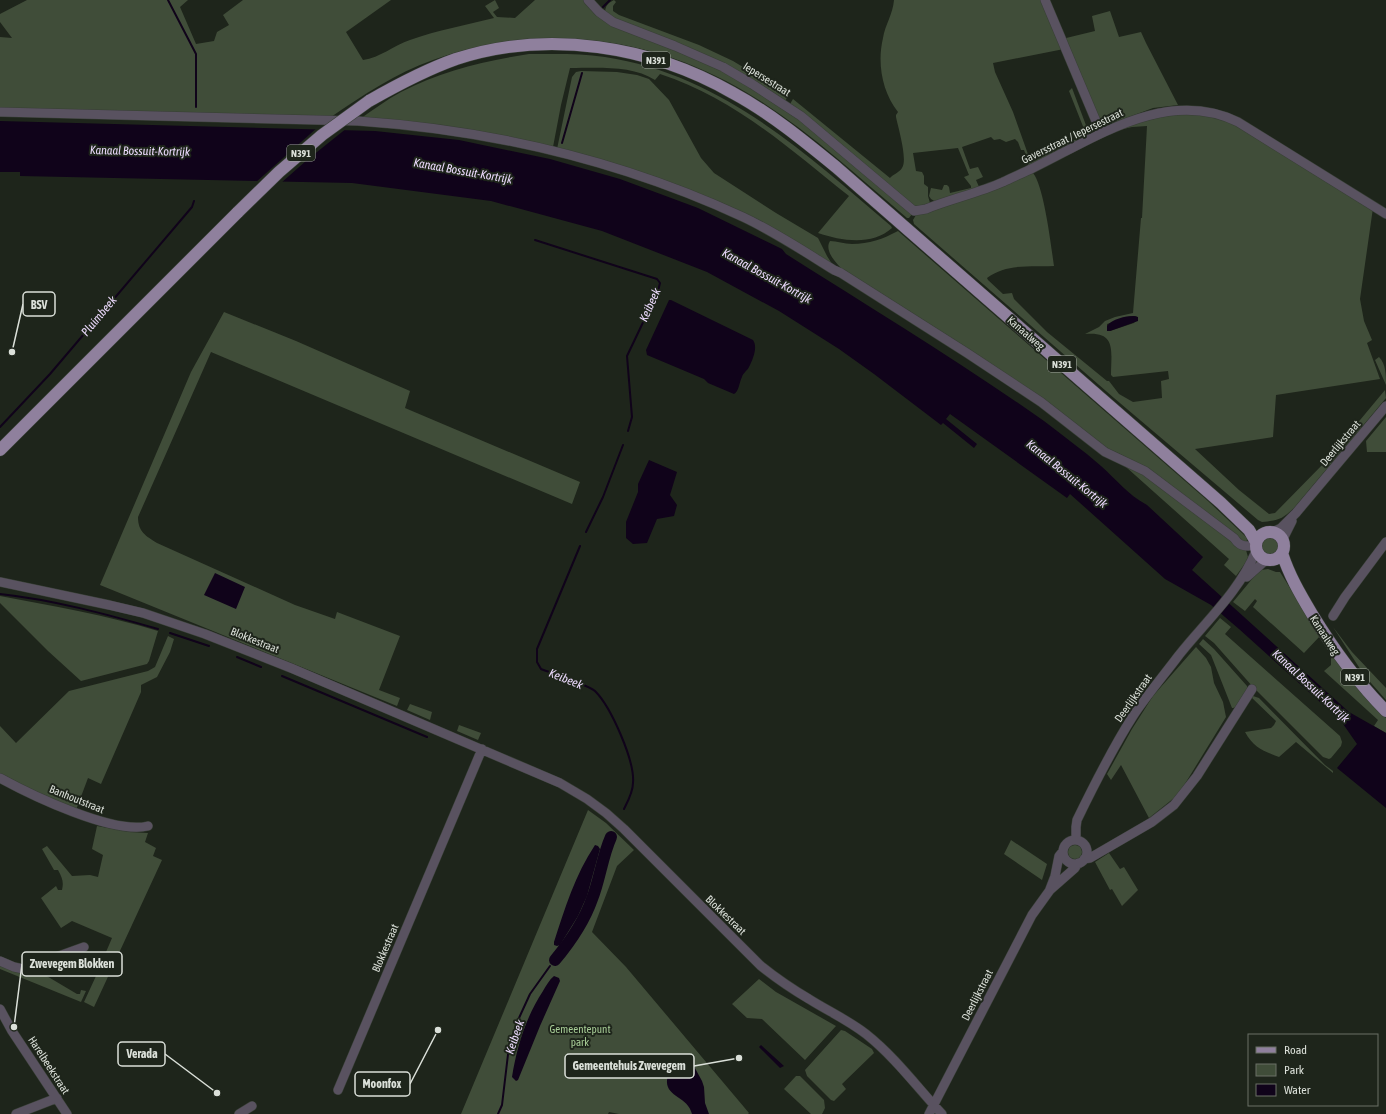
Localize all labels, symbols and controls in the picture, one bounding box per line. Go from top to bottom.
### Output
road number: N391 [642,52,670,68]
street label: Iepersestraat [741,60,793,98]
street label: Gaversstraat / Iepersestraat [1019,106,1125,166]
water label: Kanaal Bossuit-Kortrijk [90,143,191,159]
road number: N391 [287,145,315,161]
water label: Kanaal Bossuit-Kortrijk [412,155,514,187]
water label: Kanaal Bossuit-Kortrijk [720,246,815,307]
water label: Keibeek [636,285,664,324]
callout: BSV [23,292,55,316]
water label: Pluimbeek [78,293,120,339]
text: BSV [31,298,47,312]
street label: Kanaalweg [1005,314,1047,352]
road number: N391 [1048,356,1076,372]
street label: Deerlijkstraat [1318,418,1362,468]
water label: Kanaal Bossuit-Kortrijk [1024,437,1111,511]
street label: Kanaalweg [1308,613,1342,657]
street label: Blokkestraat [229,625,281,655]
water label: Kanaal Bossuit-Kortrijk [1270,647,1353,726]
water label: Keibeek [547,666,586,692]
road number: N391 [1341,669,1369,685]
street label: Deerlijkstraat [1112,672,1154,724]
street label: Banhoutstraat [48,783,106,815]
street label: Blokkestraat [703,893,749,937]
street label: Blokkestraat [369,922,401,974]
callout: Zwevegem Blokken [22,952,122,976]
text: Zwevegem Blokken [30,957,115,971]
street label: Deerlijkstraat [959,967,995,1023]
water label: Keibeek [503,1017,528,1056]
park label: Gemeentepunt park [549,1023,611,1048]
street label: Harelbeekstraat [26,1034,72,1096]
legend [1248,1034,1378,1106]
callout: Verada [118,1042,165,1066]
text: Road [1284,1043,1307,1057]
text: Verada [125,1047,158,1061]
callout: Gemeentehuis Zwevegem [565,1054,694,1078]
text: Gemeentehuis Zwevegem [572,1059,686,1073]
text: Park [1284,1063,1305,1077]
callout: Moonfox [355,1072,410,1096]
text: Moonfox [363,1077,402,1091]
text: Water [1284,1083,1311,1097]

